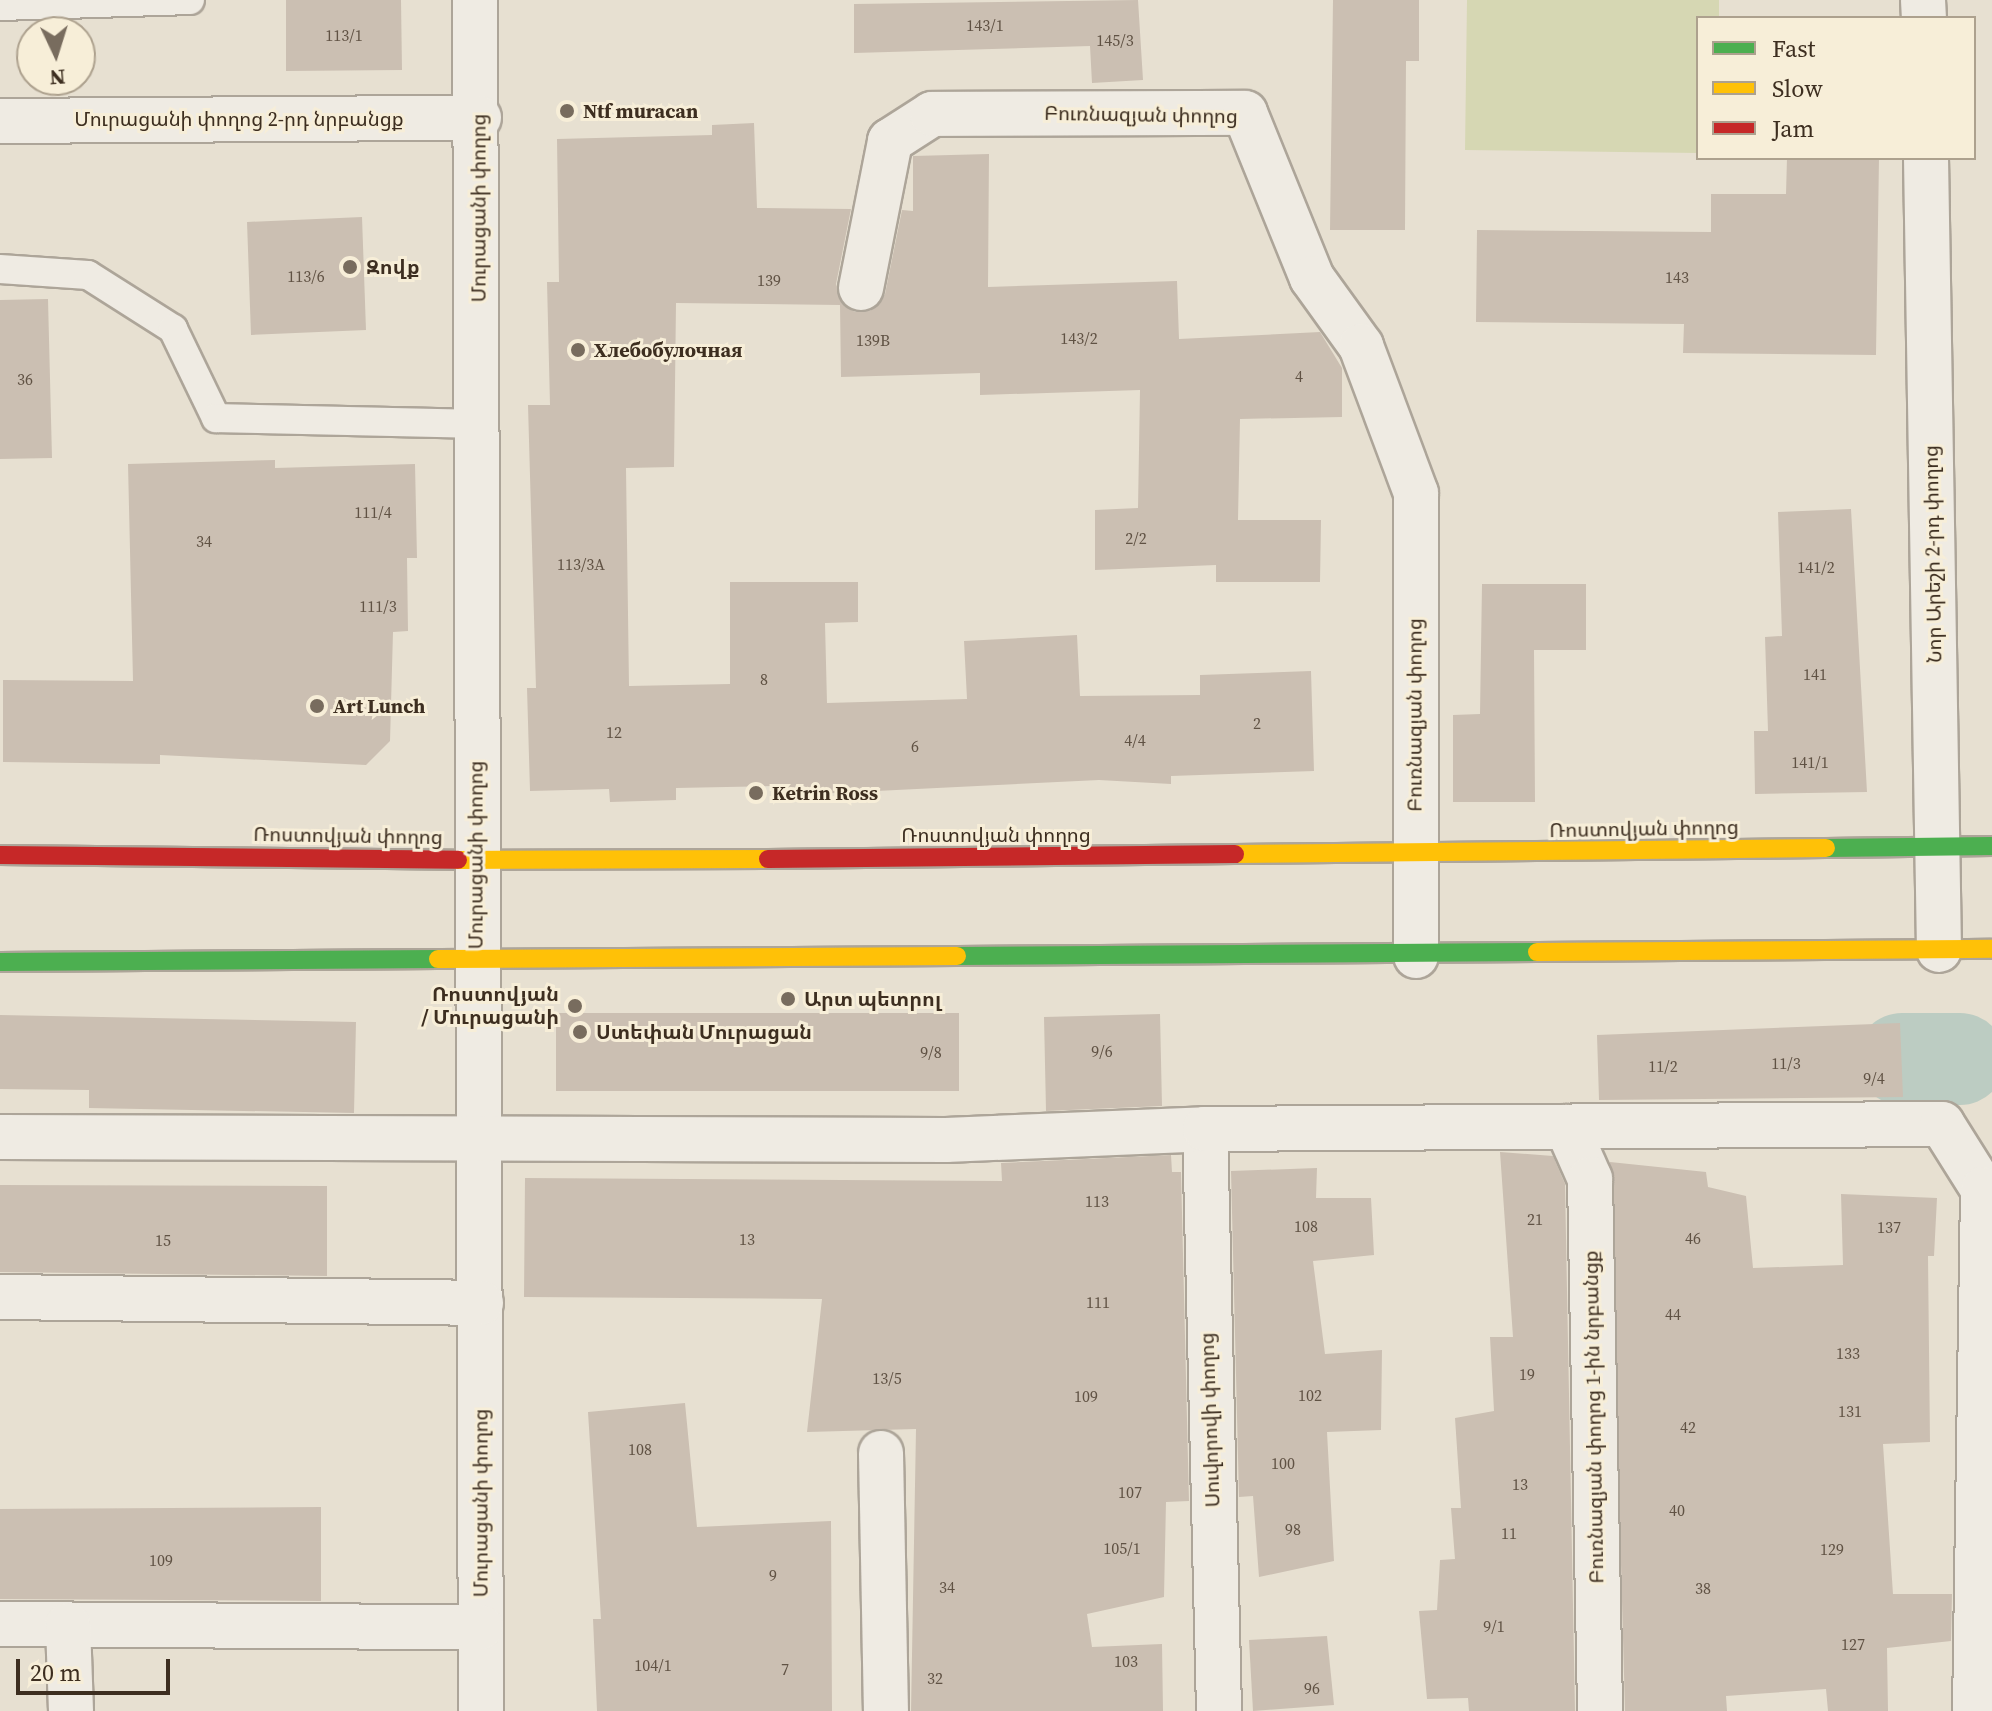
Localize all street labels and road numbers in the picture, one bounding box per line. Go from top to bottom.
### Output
street label: Բուռնազյան փողոց [1044,101,1238,129]
street label: Մուրացանի փողոց 2-րդ նրբանցք [74,107,404,131]
street label: Մուրացանի փողոց [467,114,491,302]
street label: Նոր Արեշի 2-րդ փողոց [1919,445,1947,663]
street label: Բուռնազյան փողոց [1403,618,1427,812]
street label: Մուրացանի փողոց [464,761,488,949]
street label: Ռոստովյան փողոց [1549,815,1739,843]
street label: Ռոստովյան փողոց [253,822,443,850]
street label: Ռոստովյան փողոց [901,823,1091,847]
street label: Բուռնազյան փողոց 1-ին նրբանցք [1579,1250,1609,1584]
street label: Սուվորովի փողոց [1195,1332,1225,1508]
street label: Մուրացանի փողոց [469,1409,493,1597]

